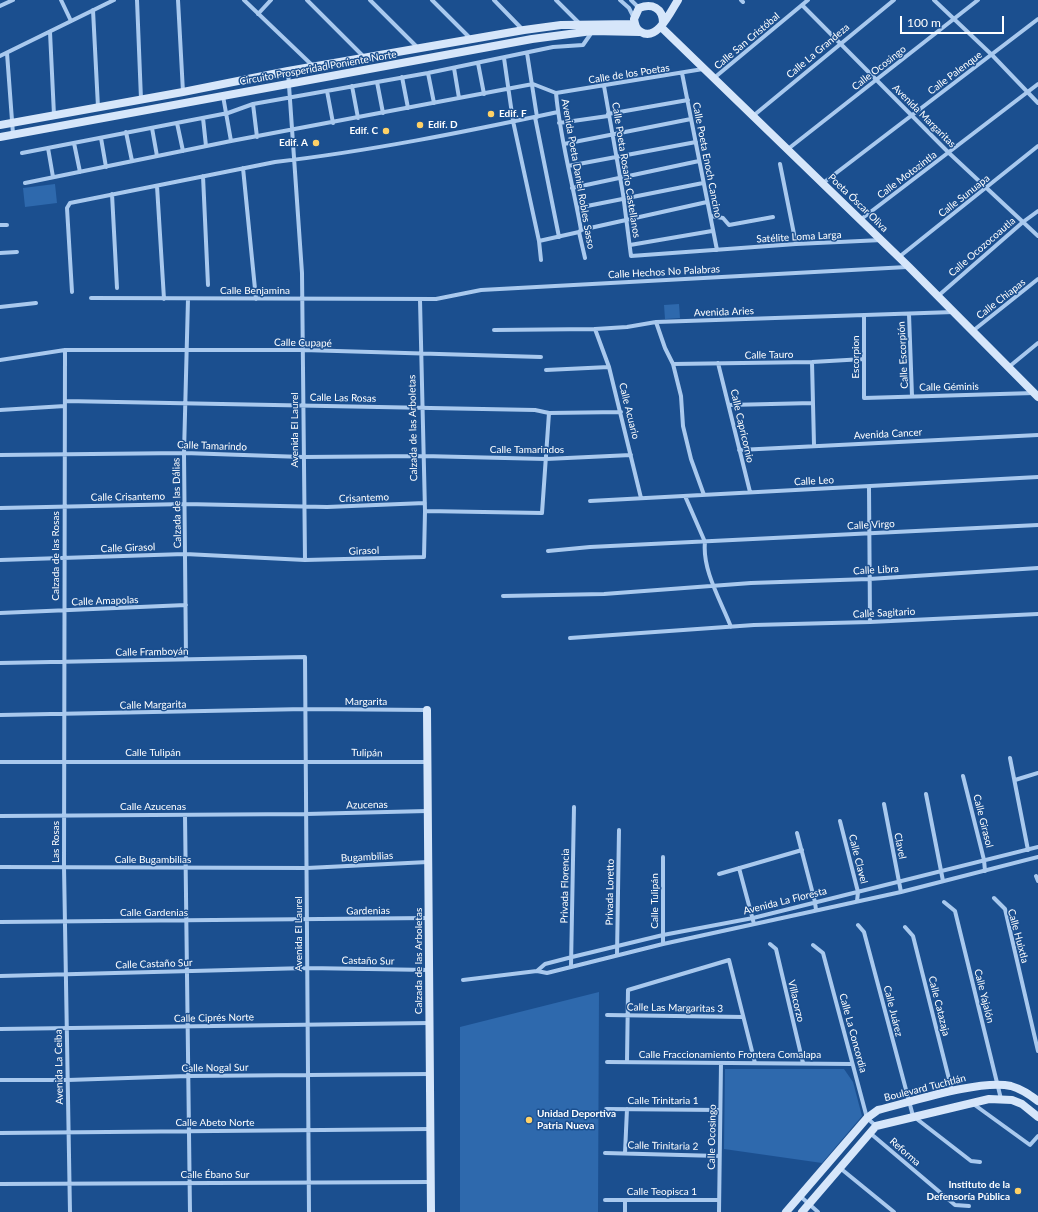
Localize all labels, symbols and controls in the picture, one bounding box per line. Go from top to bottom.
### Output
scale bar [902,8,1006,34]
street label: Calle San Cristóbal [712,10,782,72]
text: 100 m [907,15,941,30]
street label: Calle La Grandeza [784,21,852,81]
street label: Calle Ocosingo [849,43,909,93]
street label: Circuito Prosperidad Poniente Norte [239,48,397,88]
street label: Calle Palenque [926,49,984,97]
street label: Calle de los Poetas [588,62,670,86]
street label: Avenida Margaritas [890,82,958,150]
street label: Avenida Poeta Daniel Robles Sasso [559,98,597,250]
street label: Calle Poeta Rosario Castellanos [609,101,643,239]
street label: Calle Poeta Enoch Cancino [690,101,724,219]
place label: Edif. F [499,108,527,120]
marker: Edif. F [486,109,496,119]
place label: Edif. D [428,119,458,131]
marker: Edif. D [415,120,425,130]
place label: Edif. C [349,125,378,137]
marker: Edif. C [381,126,391,136]
place label: Edif. A [279,137,308,149]
marker: Edif. A [311,138,321,148]
street label: Calle Motozintla [875,149,939,201]
street label: Poeta Óscar Oliva [826,171,890,235]
street label: Calle Sunuapa [936,172,992,220]
street label: Calle Ocozocoautla [946,215,1018,279]
street label: Satélite Loma Larga [756,229,842,245]
street label: Calle Hechos No Palabras [608,263,720,281]
street label: Calle Chiapas [974,276,1028,322]
street label: Calle Benjamina [220,285,290,297]
street label: Avenida Aries [694,305,754,319]
street label: Calle Escorpión [895,321,911,389]
street label: Escorpion [850,335,862,379]
street label: Calle Cupapé [274,336,332,350]
street label: Calle Tauro [745,349,793,361]
street label: Calzada de las Arboletas [406,375,420,481]
street label: Calle Géminis [919,380,979,394]
street label: Calle Acuario [616,381,642,441]
street label: Calle Capricornio [728,388,756,464]
street label: Calle Las Rosas [310,391,376,405]
street label: Avenida El Laurel [289,392,301,468]
street label: Avenida Cancer [853,426,923,442]
street label: Calle Tamarindo [177,439,247,453]
street label: Calle Tamarindos [490,444,564,456]
street label: Calzada de las Dálias [170,458,184,548]
street label: Calle Leo [794,474,834,488]
street label: Calle Crisantemo [91,490,165,504]
street label: Crisantemo [339,491,389,505]
street label: Calzada de las Rosas [50,511,62,601]
street label: Calle Virgo [847,518,895,532]
street label: Calle Girasol [100,541,156,555]
street label: Girasol [349,544,379,558]
street label: Calle Libra [853,563,899,577]
street label: Calle Amapolas [71,594,139,608]
street label: Calle Sagitario [853,605,915,621]
street label: Calle Framboyán [115,645,189,659]
street label: Margarita [345,696,387,708]
street label: Calle Margarita [120,698,186,712]
street label: Calle Tulipán [125,747,181,759]
street label: Tulipán [351,747,383,759]
street label: Calle Girasol [971,793,995,849]
street label: Azucenas [346,799,388,811]
street label: Calle Azucenas [120,801,186,813]
street label: Las Rosas [50,821,62,863]
street label: Clavel [892,832,908,860]
street label: Calle Clavel [846,833,870,885]
street label: Privada Florencia [558,848,572,924]
street label: Bugambilias [341,850,393,864]
street label: Calle Bugambilias [115,854,191,866]
street label: Privada Loretto [603,859,617,925]
street label: Calle Tulipán [649,873,661,929]
street label: Avenida La Floresta [742,885,828,917]
street label: Avenida El Laurel [293,896,305,972]
street label: Gardenias [346,905,390,917]
street label: Calle Gardenias [120,907,188,919]
street label: Calzada de las Arboletas [413,908,425,1014]
street label: Calle Huixtla [1005,908,1031,964]
street label: Castaño Sur [341,955,395,967]
street label: Calle Castaño Sur [115,957,193,971]
street label: Calle Yajalón [971,968,997,1024]
street label: Calle Catazaja [926,975,952,1037]
street label: Villacorzo [785,979,807,1023]
street label: Calle Juárez [881,984,905,1038]
street label: Calle La Concordia [837,992,869,1074]
street label: Calle Las Margaritas 3 [627,1001,723,1015]
street label: Calle Ciprés Norte [174,1011,254,1025]
street label: Avenida La Ceiba [52,1029,66,1105]
street label: Calle Fraccionamiento Frontera Comalapa [639,1049,821,1061]
street label: Calle Nogal Sur [181,1061,249,1075]
street label: Boulevard Tuchtlán [883,1072,967,1104]
street label: Calle Trinitaria 1 [628,1095,698,1107]
street label: Calle Ocosingo [705,1104,719,1170]
place label: Unidad Deportiva Patria Nueva [537,1108,616,1132]
marker: Unidad Deportiva Patria Nueva [524,1115,534,1125]
street label: Calle Abeto Norte [175,1117,255,1129]
street label: Reforma [887,1135,923,1169]
street label: Calle Trinitaria 2 [627,1139,699,1153]
street label: Calle Ébano Sur [181,1169,249,1181]
place label: Instituto de la Defensoría Pública [926,1179,1010,1202]
street label: Calle Teopisca 1 [627,1186,697,1198]
marker: Instituto de la Defensoría Pública [1013,1186,1023,1196]

